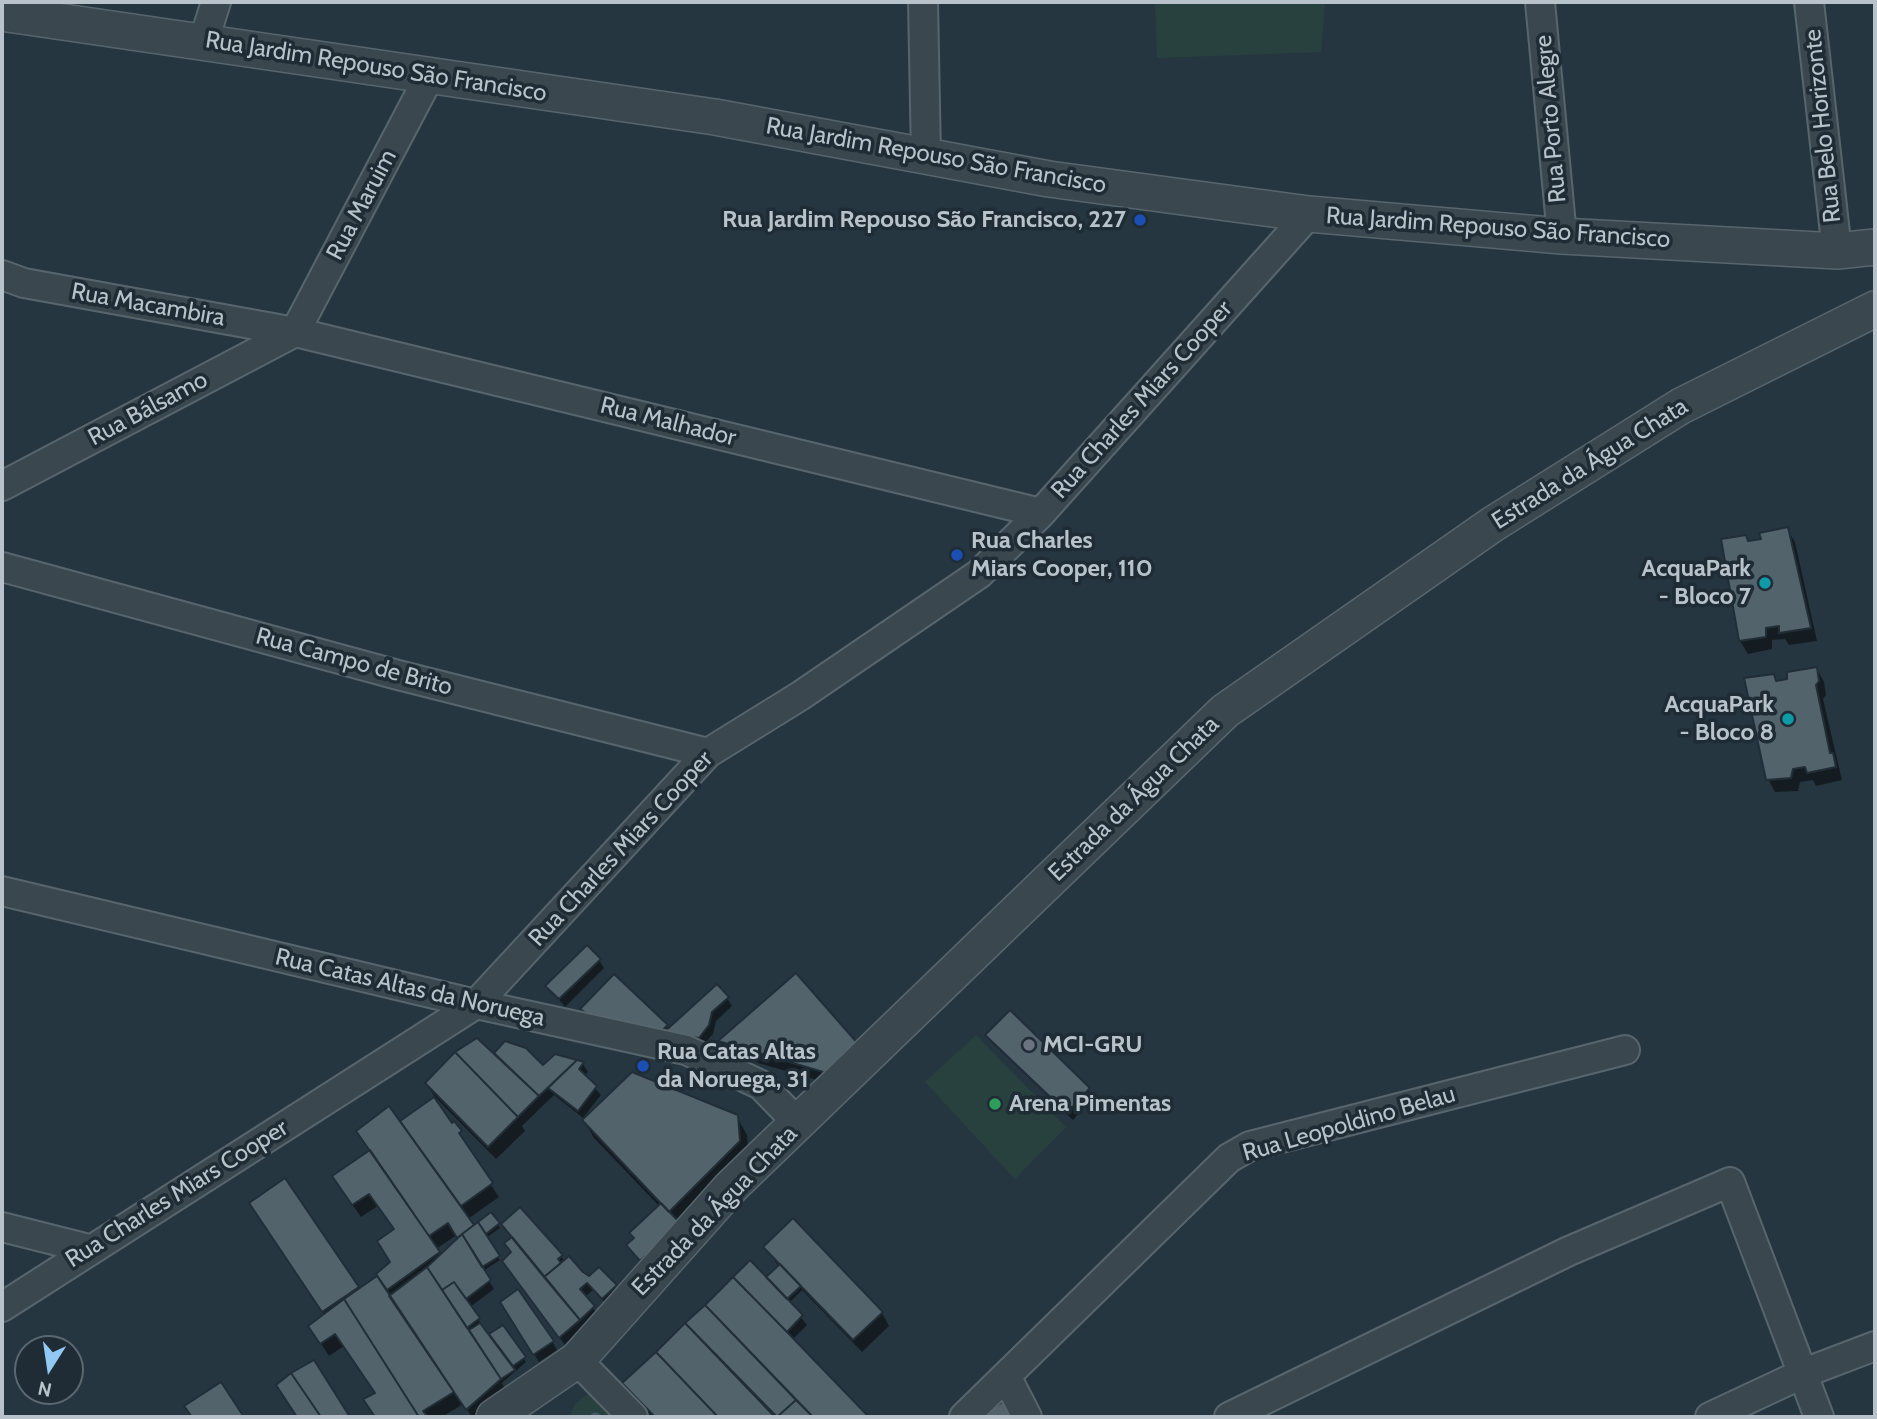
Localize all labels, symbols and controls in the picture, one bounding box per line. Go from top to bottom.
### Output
street label: Rua Jardim Repouso São Francisco [203,26,549,108]
street label: Rua Belo Horizonte [1799,28,1847,224]
street label: Rua Porto Alegre [1529,34,1573,204]
street label: Rua Jardim Repouso São Francisco [764,112,1108,200]
street label: Rua Maruim [321,145,403,265]
street label: Rua Jardim Repouso São Francisco [1325,202,1671,254]
place label: Rua Jardim Repouso São Francisco, 227 [722,206,1126,234]
marker: Rua Jardim Repouso São Francisco, 227 [1132,212,1148,228]
street label: Rua Macambira [69,277,227,333]
street label: Rua Charles Miars Cooper [1045,295,1239,505]
street label: Rua Bálsamo [83,366,213,452]
street label: Rua Malhador [597,391,739,453]
street label: Estrada da Água Chata [1487,392,1693,536]
place label: Rua Charles Miars Cooper, 110 [971,527,1153,583]
marker: Rua Charles Miars Cooper, 110 [949,547,965,563]
place label: AcquaPark - Bloco 7 [1641,555,1751,611]
marker: AcquaPark - Bloco 7 [1757,575,1773,591]
street label: Rua Campo de Brito [253,622,455,702]
place label: AcquaPark - Bloco 8 [1664,691,1774,747]
street label: Estrada da Água Chata [1043,710,1225,888]
marker: AcquaPark - Bloco 8 [1780,711,1796,727]
street label: Rua Charles Miars Cooper [523,745,719,953]
street label: Rua Catas Altas da Noruega [272,943,548,1033]
place label: MCI-GRU [1043,1031,1142,1059]
marker: MCI-GRU [1021,1037,1037,1053]
place label: Rua Catas Altas da Noruega, 31 [657,1038,816,1094]
marker: Rua Catas Altas da Noruega, 31 [635,1058,651,1074]
street label: Rua Leopoldino Belau [1239,1080,1459,1168]
place label: Arena Pimentas [1009,1090,1171,1118]
marker: Arena Pimentas [987,1096,1003,1112]
street label: Rua Charles Miars Cooper [61,1114,293,1274]
street label: Estrada da Água Chata [626,1120,804,1302]
north arrow [14,1335,84,1405]
text: N [36,1376,54,1402]

